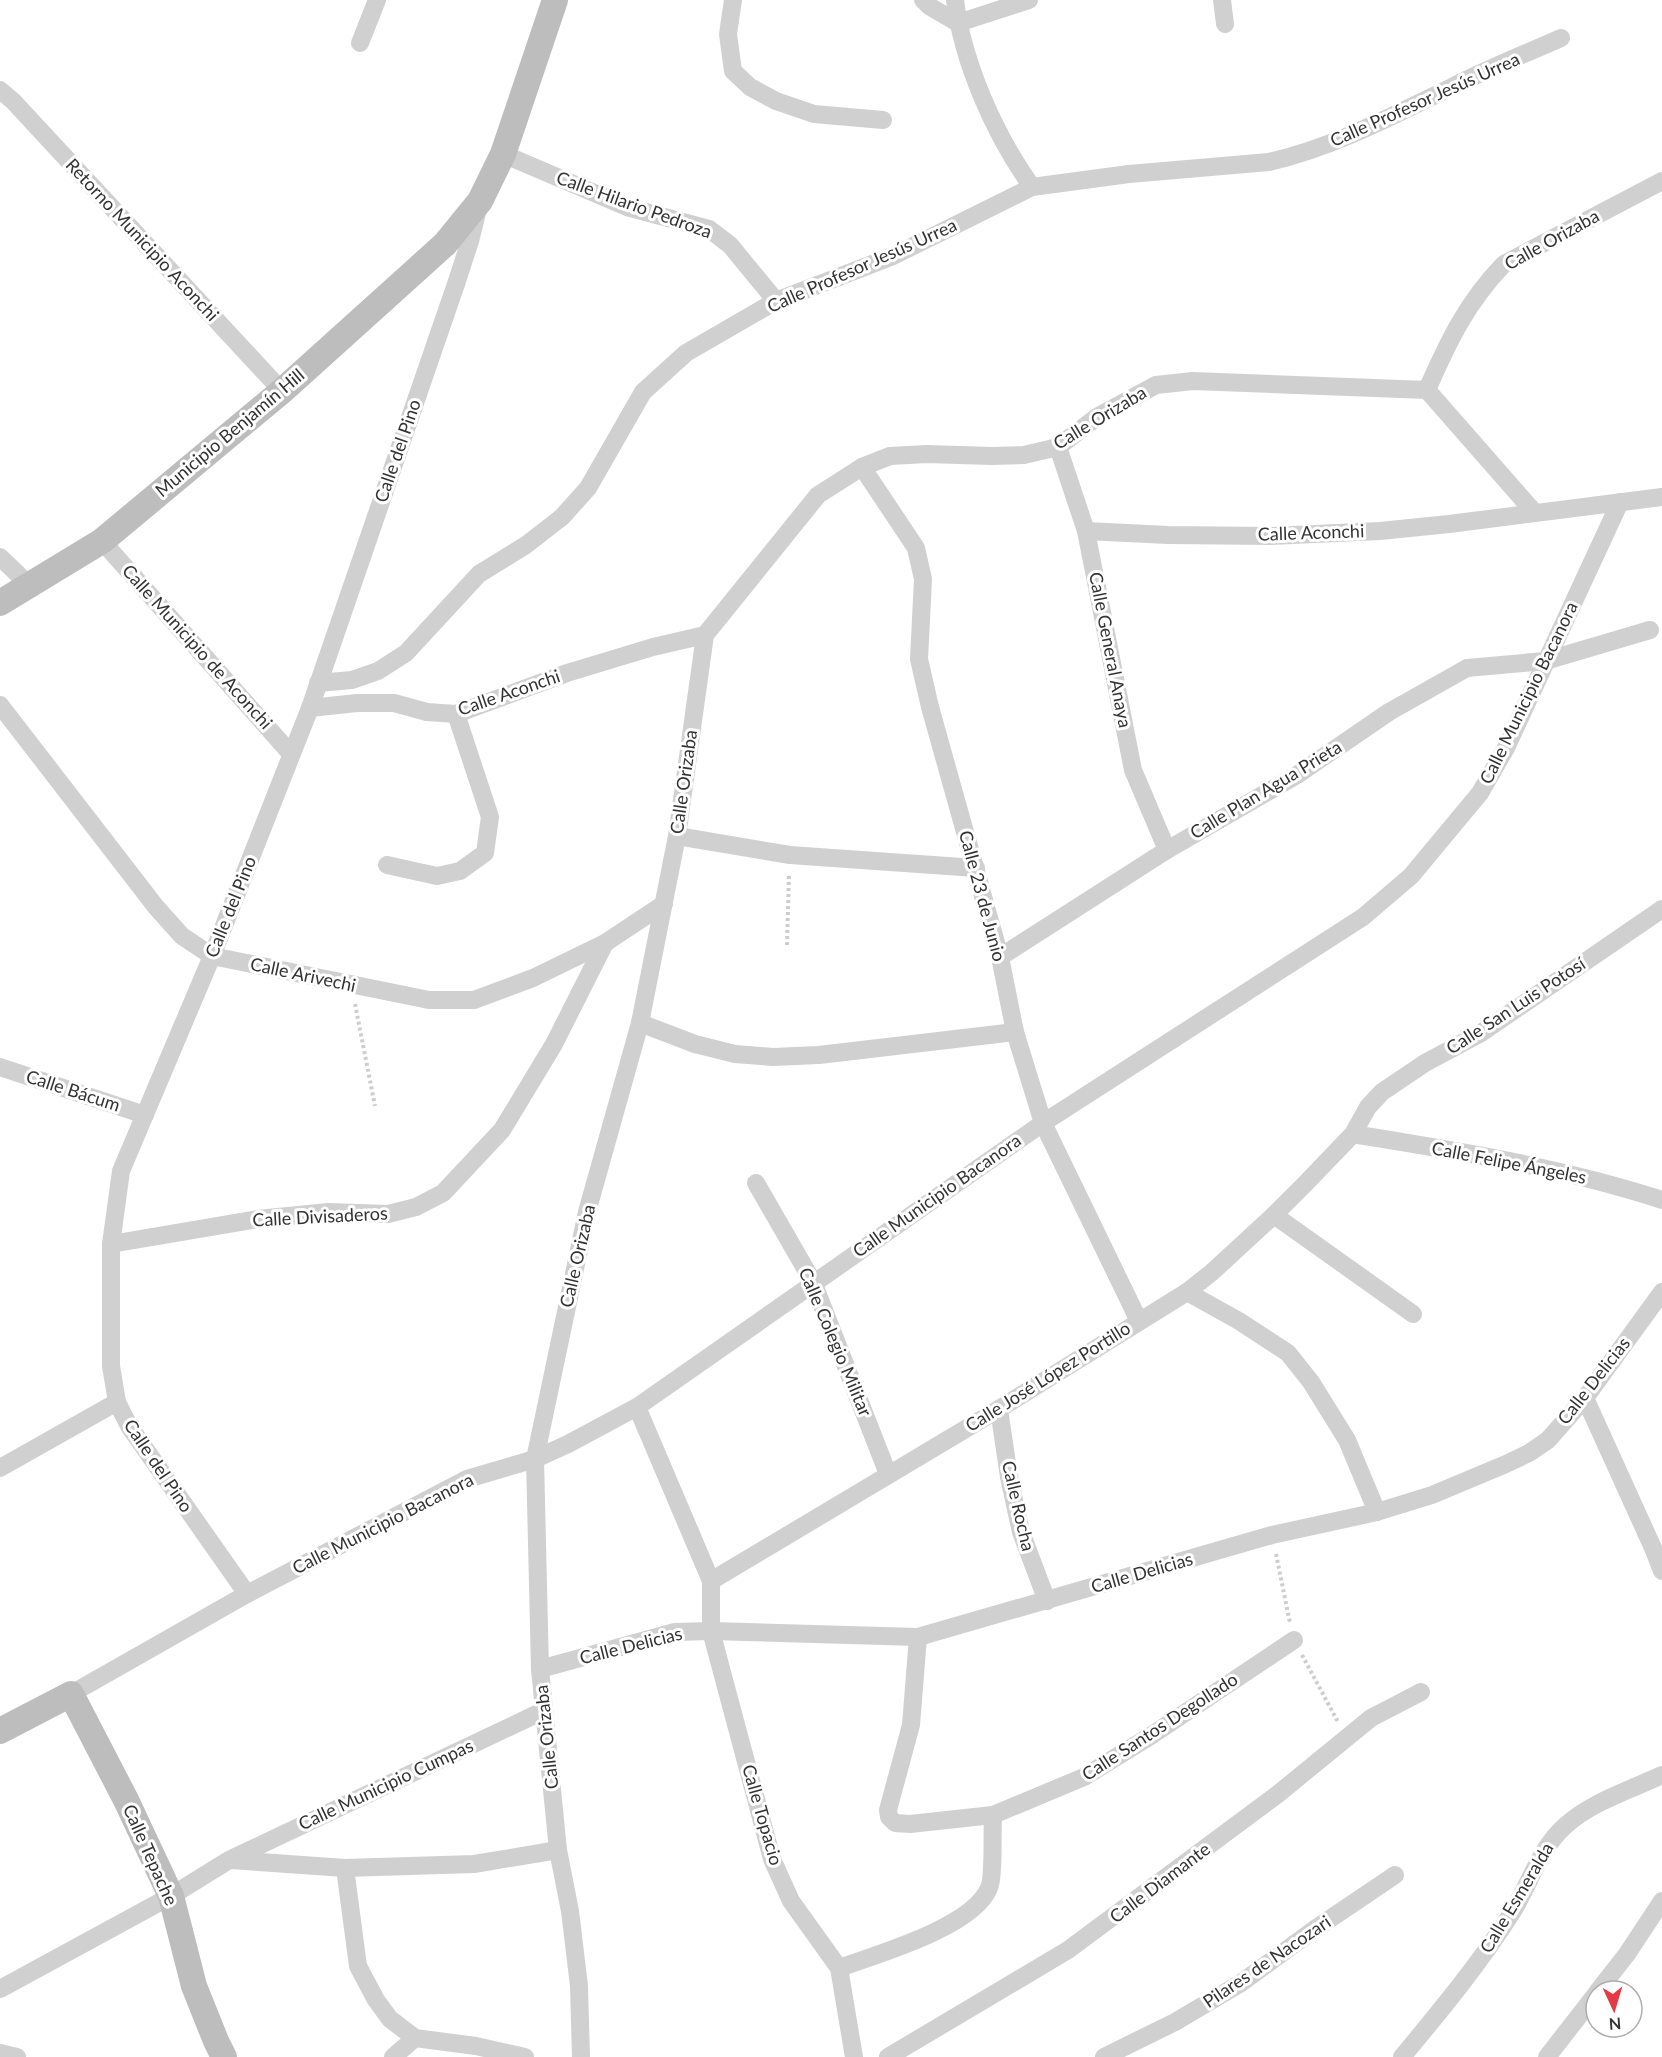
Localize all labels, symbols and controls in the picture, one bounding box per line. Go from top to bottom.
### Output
street label: Calle Profesor Jesús Urrea [1326,47,1523,151]
street label: Retorno Municipio Aconchi [62,153,224,325]
street label: Calle Hilario Pedroza [554,166,715,242]
street label: Calle Orizaba [1500,204,1603,274]
street label: Calle Profesor Jesús Urrea [763,213,960,317]
street label: Municipio Benjamín Hill [150,364,308,501]
street label: Calle Orizaba [1049,381,1150,454]
street label: Calle del Pino [369,396,425,505]
street label: Calle Aconchi [1257,519,1365,545]
street label: Calle Municipio de Aconchi [118,560,277,733]
street label: Calle General Anaya [1085,570,1137,730]
street label: Calle Municipio Bacanora [1474,598,1582,787]
street label: Calle Aconchi [455,664,563,720]
street label: Calle Orizaba [665,728,701,835]
street label: Calle Plan Agua Prieta [1186,735,1345,843]
street label: Calle 23 de Junio [955,828,1011,964]
street label: Calle del Pino [200,853,260,961]
street label: Calle Arivechi [248,952,358,996]
street label: Calle San Luis Potosí [1442,952,1590,1058]
street label: Calle Bácum [24,1065,123,1116]
street label: Calle Municipio Bacanora [848,1129,1025,1262]
street label: Calle Felipe Ángeles [1430,1136,1589,1188]
street label: Calle Divisaderos [252,1201,388,1231]
street label: Calle Orizaba [555,1202,600,1309]
street label: Calle Colegio Militar [795,1264,877,1420]
street label: Calle José López Portillo [961,1316,1134,1436]
street label: Calle Delicias [1552,1332,1634,1428]
street label: Calle del Pino [120,1415,198,1516]
street label: Calle Rocha [998,1458,1040,1553]
street label: Calle Municipio Bacanora [288,1468,477,1578]
street label: Calle Delicias [1088,1547,1195,1597]
street label: Calle Delicias [577,1622,684,1668]
street label: Calle Santos Degollado [1077,1668,1241,1785]
street label: Calle Orizaba [530,1684,562,1790]
street label: Calle Municipio Cumpas [295,1734,477,1834]
street label: Calle Topacio [738,1762,788,1868]
street label: Calle Tepache [119,1801,183,1908]
street label: Calle Diamante [1105,1837,1214,1927]
street label: Calle Esmeralda [1475,1838,1558,1957]
street label: Pilares de Nacozari [1198,1910,1335,2012]
north arrow [1584,1979,1644,2039]
text: N [1608,2015,1622,2034]

